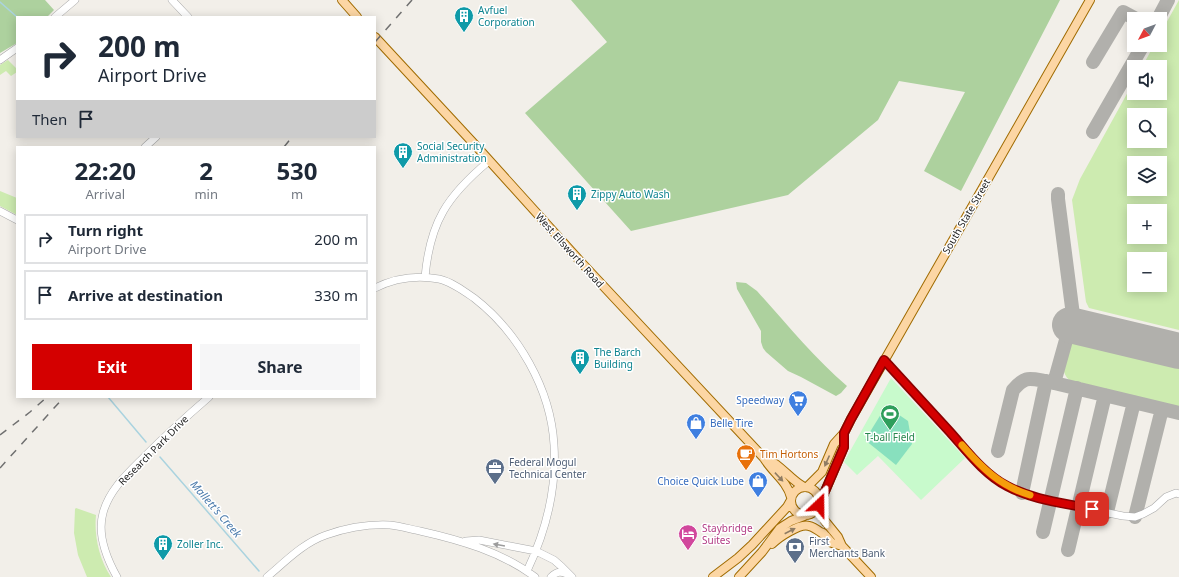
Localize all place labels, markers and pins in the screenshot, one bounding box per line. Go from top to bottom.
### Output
place label: Avfuel Corporation [478,3,535,29]
building icon: Avfuel Corporation [453,5,475,33]
place label: Social Security Administration [417,139,487,165]
building icon: Social Security Administration [392,141,414,169]
building icon: Zippy Auto Wash [566,183,588,211]
place label: Zippy Auto Wash [591,187,670,201]
place label: The Barch Building [594,345,641,371]
building icon: The Barch Building [569,347,591,375]
supermarket icon: Speedway [787,389,809,417]
place label: Speedway [736,393,785,407]
sports icon: T-ball Field [879,403,901,431]
shop icon: Belle Tire [685,412,707,440]
place label: Belle Tire [710,416,754,430]
place label: T-ball Field [865,430,915,444]
cafe icon: Tim Hortons [735,443,757,471]
place label: Tim Hortons [760,447,819,461]
place label: Federal Mogul Technical Center [509,455,586,481]
office icon: Federal Mogul Technical Center [484,457,506,485]
shop icon: Choice Quick Lube [747,470,769,498]
place label: Choice Quick Lube [657,474,744,488]
pin [1075,492,1109,526]
place label: Staybridge Suites [702,521,753,547]
hotel icon: Staybridge Suites [677,523,699,551]
building icon: Zoller Inc. [152,533,174,561]
place label: First Merchants Bank [809,534,886,560]
bank icon: First Merchants Bank [784,536,806,564]
place label: Zoller Inc. [177,537,223,551]

